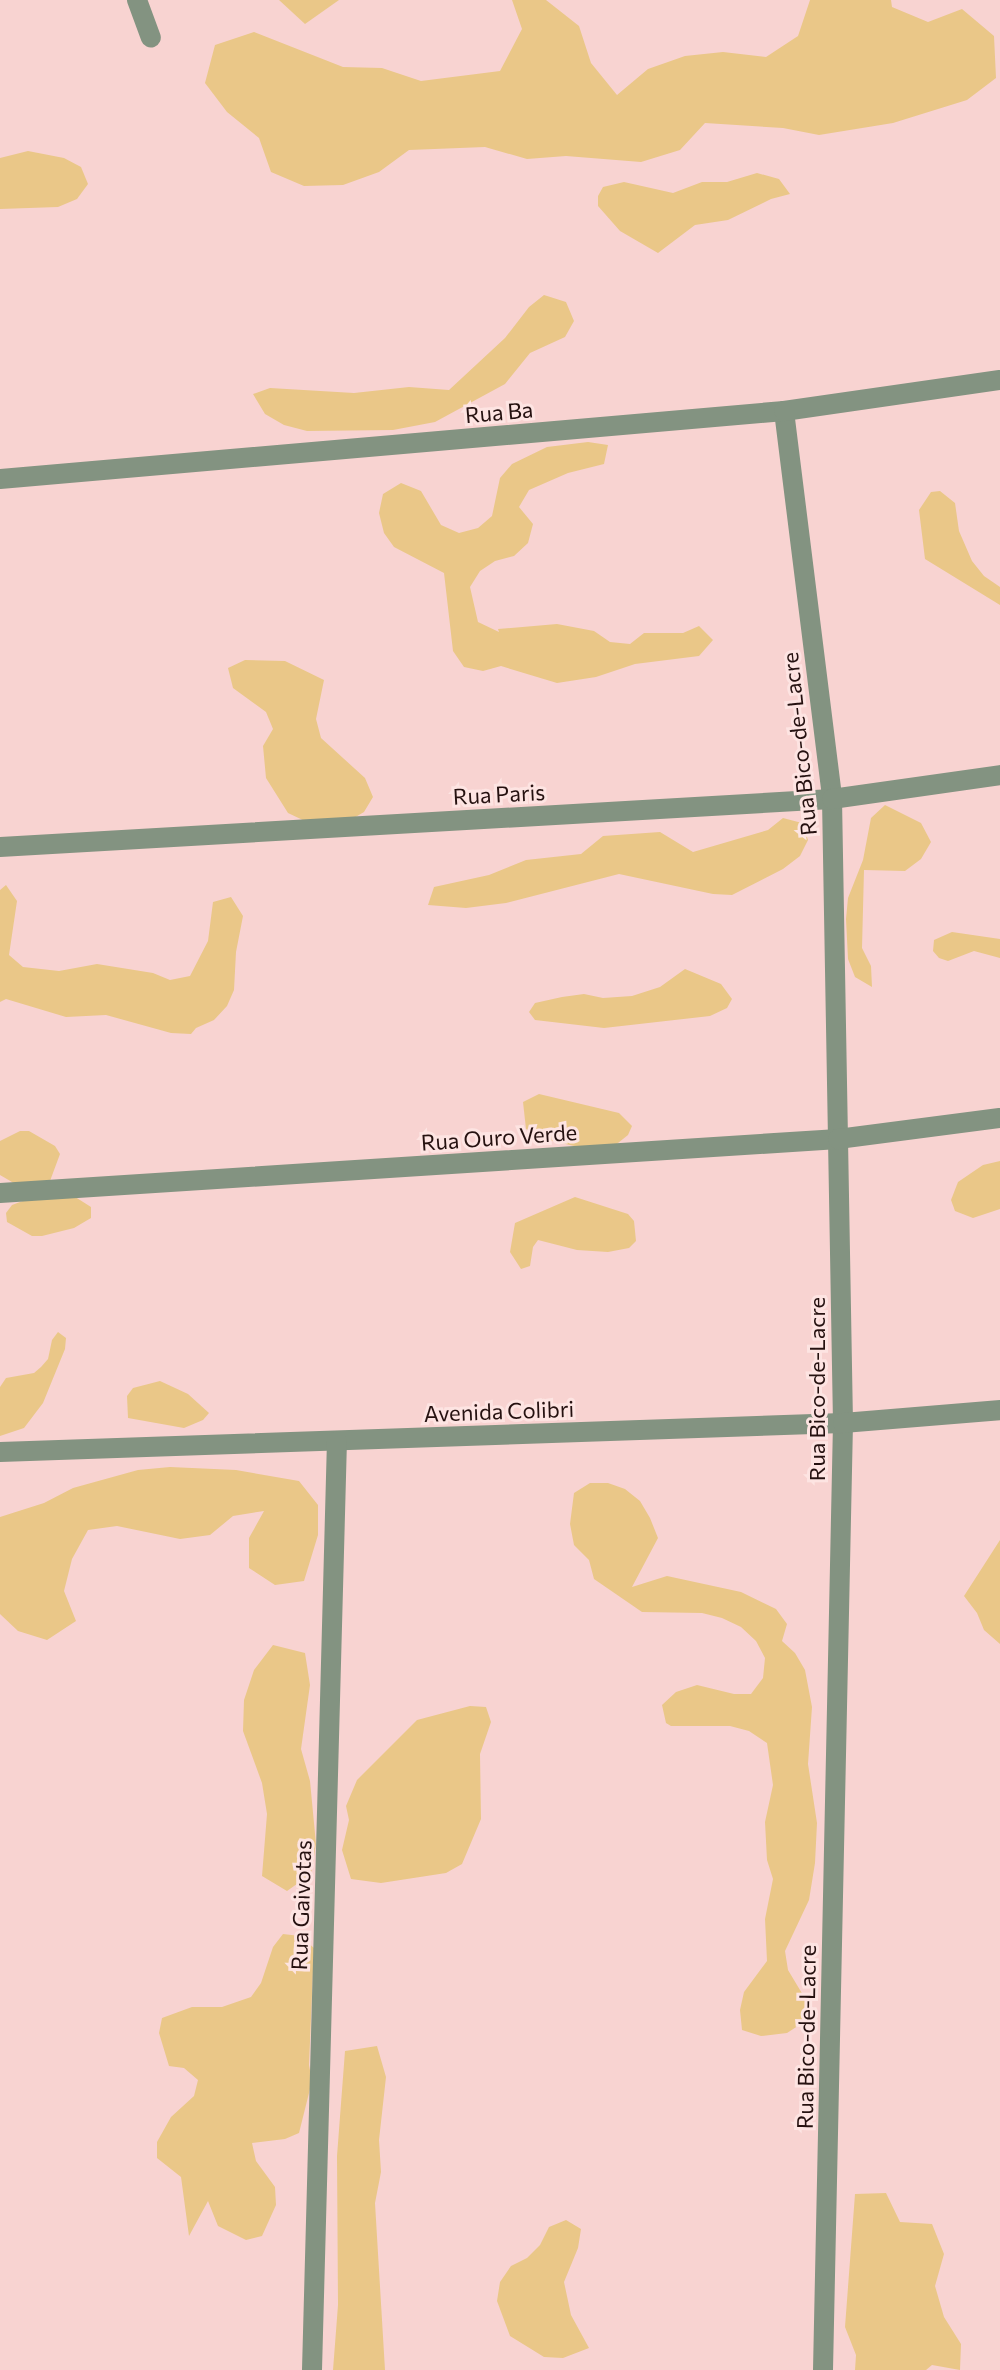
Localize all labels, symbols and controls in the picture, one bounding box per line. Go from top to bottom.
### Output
street label: Rua Ba [464,396,534,428]
street label: Rua Bico-de-Lacre [776,651,822,837]
street label: Rua Paris [452,778,546,810]
street label: Rua Ouro Verde [420,1118,578,1156]
street label: Rua Bico-de-Lacre [804,1297,830,1481]
street label: Avenida Colibri [423,1395,575,1427]
street label: Rua Gaivotas [286,1839,316,1971]
street label: Rua Bico-de-Lacre [791,1945,821,2129]

